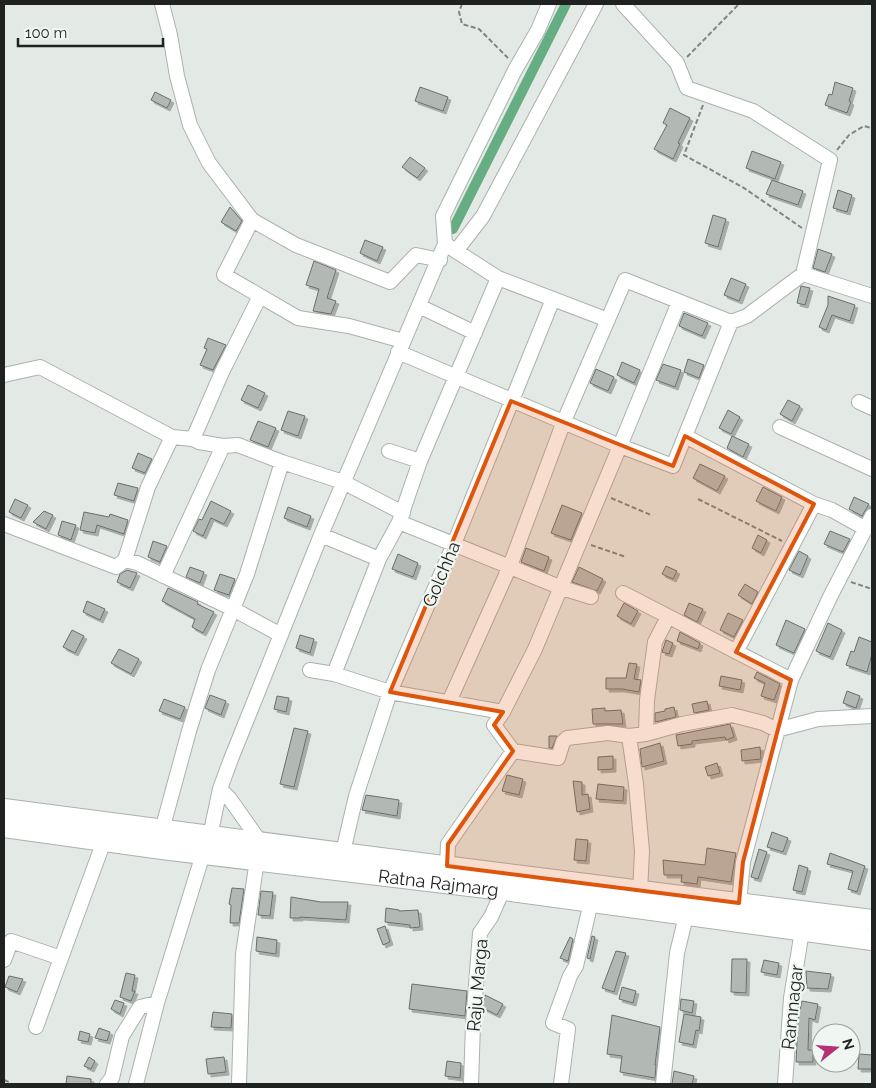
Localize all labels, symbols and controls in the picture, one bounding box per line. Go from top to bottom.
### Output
scale bar [18,15,162,47]
text: 100 m [25,24,67,42]
street label: Golchha [418,538,464,610]
street label: Ratna Rajmarg [377,865,500,900]
street label: Raju Marga [462,938,492,1032]
street label: Ramnagar [777,963,807,1051]
north arrow [811,1023,861,1073]
text: N [839,1037,858,1052]

